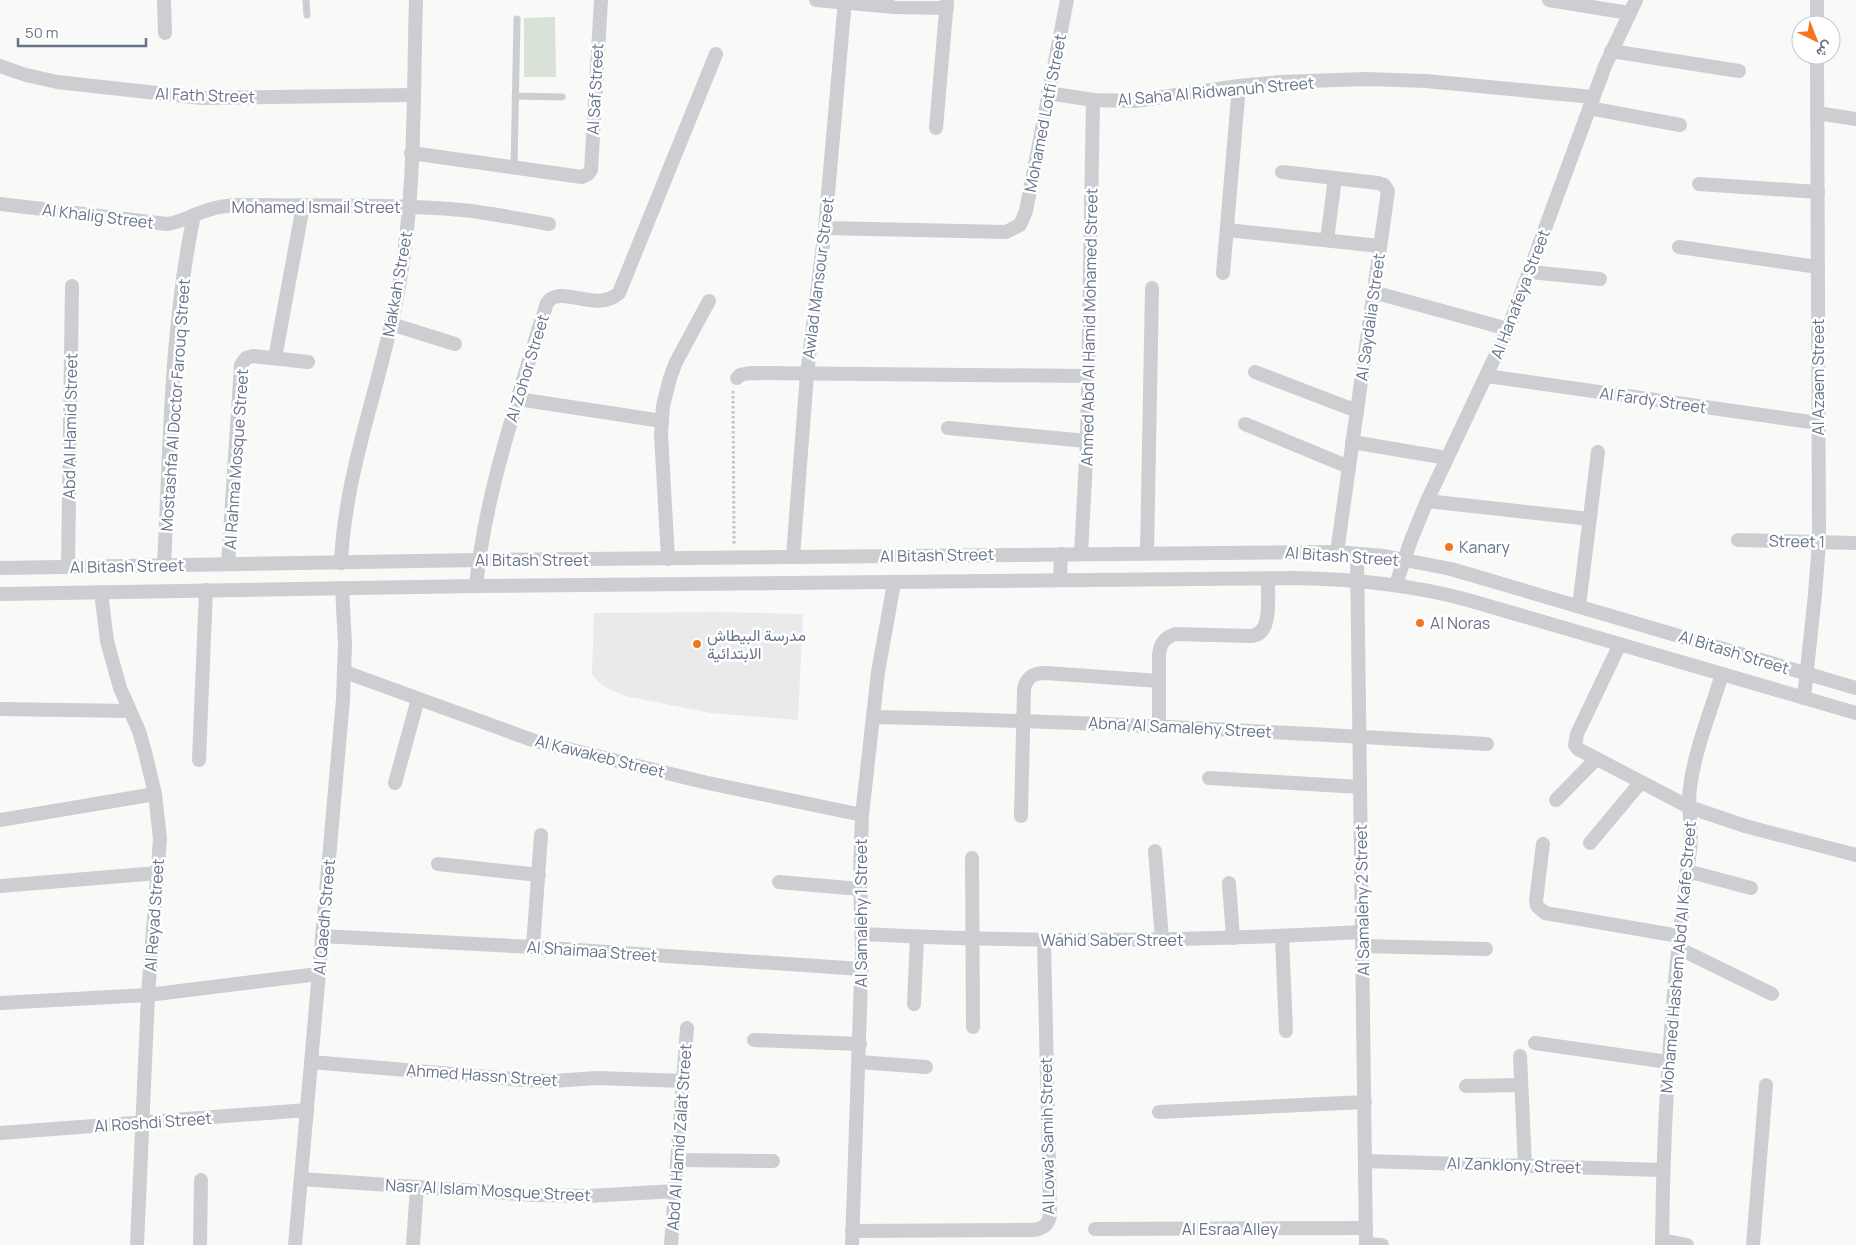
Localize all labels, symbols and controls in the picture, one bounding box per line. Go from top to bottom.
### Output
scale bar [18,15,145,47]
north arrow [1791,15,1841,65]
text: 50 m [25,22,59,43]
street label: Mohamed Lotfi Street [1019,32,1071,194]
text: ش [1812,37,1838,63]
street label: Al Saf Street [582,43,608,135]
street label: Al Saha Al Ridwanuh Street [1117,71,1315,111]
street label: Al Fath Street [155,82,255,108]
street label: Ahmed Abd Al Hamid Mohamed Street [1076,188,1102,466]
street label: Mohamed Ismail Street [231,196,401,218]
street label: Awlad Mansour Street [797,196,839,360]
street label: Al Khalig Street [41,198,155,234]
street label: Al Hanafeya Street [1485,226,1555,362]
street label: Makkah Street [377,230,417,338]
street label: Al Saydalia Street [1350,252,1390,382]
street label: Mostashfa Al Doctor Farouq Street [155,278,195,532]
street label: Al Zohor Street [500,312,554,424]
street label: Al Azaem Street [1807,319,1829,435]
street label: Abd Al Hamid Street [58,353,82,499]
street label: Al Rahma Mosque Street [219,368,253,550]
street label: Al Fardy Street [1598,382,1708,418]
street label: Street 1 [1769,530,1825,552]
place label: Kanary [1459,536,1510,558]
street label: Al Bitash Street [1284,541,1400,571]
marker: Kanary [1443,541,1455,553]
street label: Al Bitash Street [880,543,994,567]
street label: Al Bitash Street [475,549,589,571]
street label: Al Bitash Street [70,554,184,578]
place label: Al Noras [1430,612,1490,634]
marker: Al Noras [1414,617,1426,629]
place label: مدرسة البيطاش الابتدائية [707,624,806,664]
street label: Al Bitash Street [1676,625,1792,679]
marker: مدرسة البيطاش الابتدائية [691,638,703,650]
street label: Abna' Al Samalehy Street [1088,711,1272,743]
street label: Al Kawakeb Street [533,729,667,783]
street label: Mohamed Hashem Abd Al Kafe Street [1655,820,1701,1094]
street label: Al Samalehy 2 Street [1350,824,1374,976]
street label: Al Samalehy 1 Street [850,839,872,987]
street label: Al Reyad Street [139,858,169,972]
street label: Al Qaedh Street [308,858,340,976]
street label: Wahid Saber Street [1041,929,1183,951]
street label: Al Shaimaa Street [526,935,658,967]
street label: Abd Al Hamid Zalat Street [662,1043,696,1231]
street label: Al Lowa' Samih Street [1035,1057,1059,1215]
street label: Ahmed Hassn Street [406,1059,558,1091]
street label: Al Roshdi Street [93,1107,213,1137]
street label: Al Zanklony Street [1447,1152,1581,1178]
street label: Nasr Al Islam Mosque Street [385,1174,591,1206]
street label: Al Esraa Alley [1182,1218,1279,1240]

